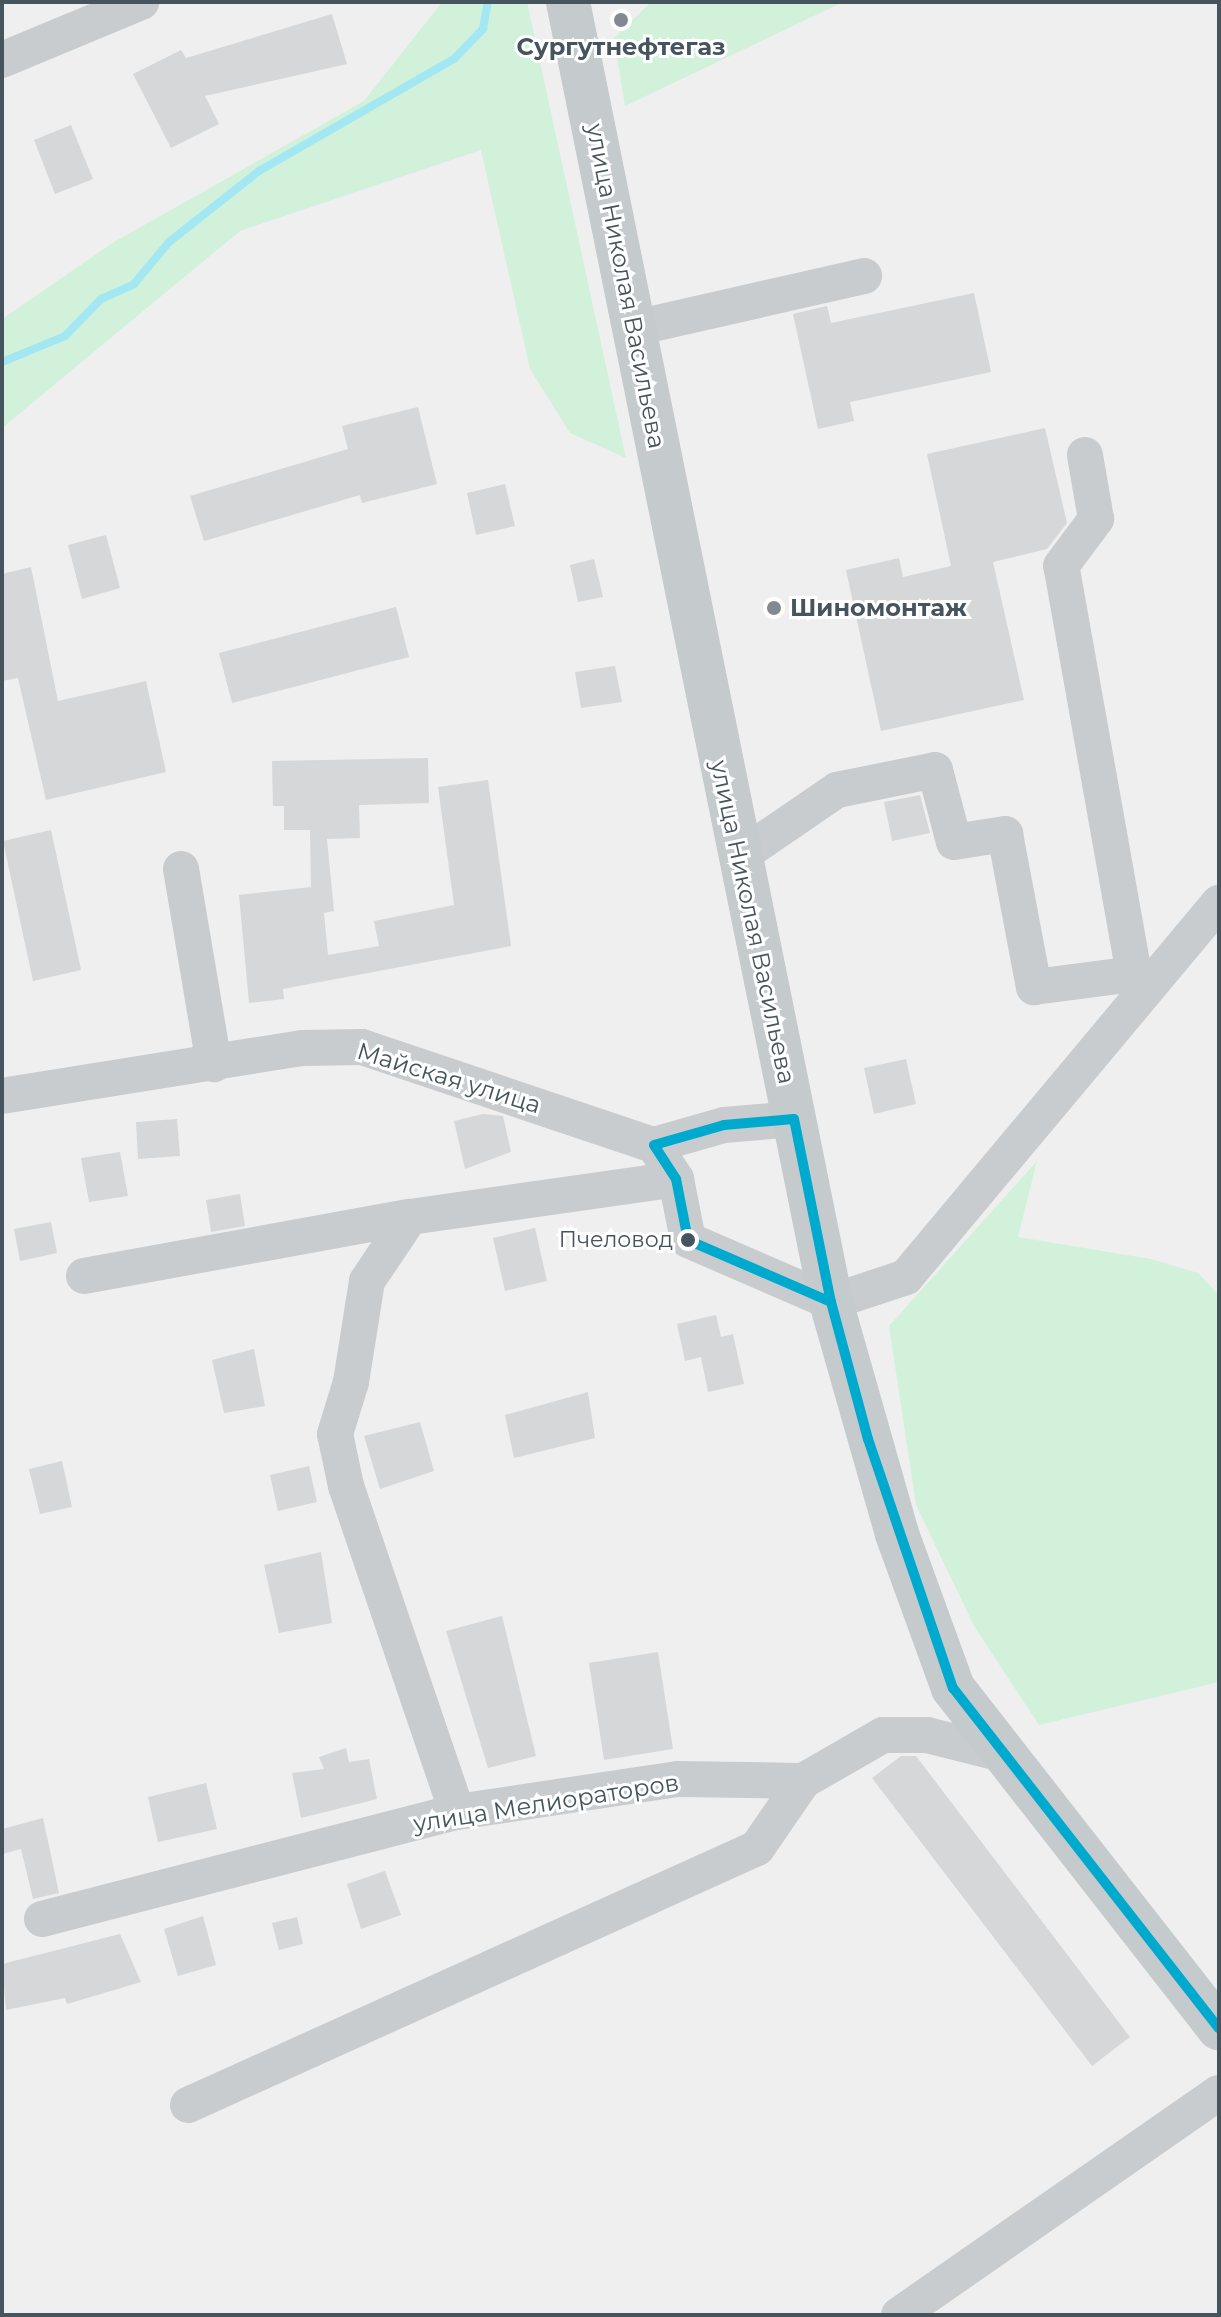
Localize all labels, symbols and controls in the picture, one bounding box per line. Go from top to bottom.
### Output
marker: Сургутнефтегаз [612,11,630,29]
place label: Сургутнефтегаз [517,33,725,61]
street label: улица Николая Васильева [580,121,672,451]
place label: Шиномонтаж [790,594,967,622]
marker: Шиномонтаж [765,599,783,617]
street label: улица Николая Васильева [705,757,801,1087]
street label: Майская улица [354,1036,544,1120]
place label: Пчеловод [559,1227,673,1253]
marker: Пчеловод [680,1232,696,1248]
street label: улица Мелиораторов [411,1768,681,1838]

